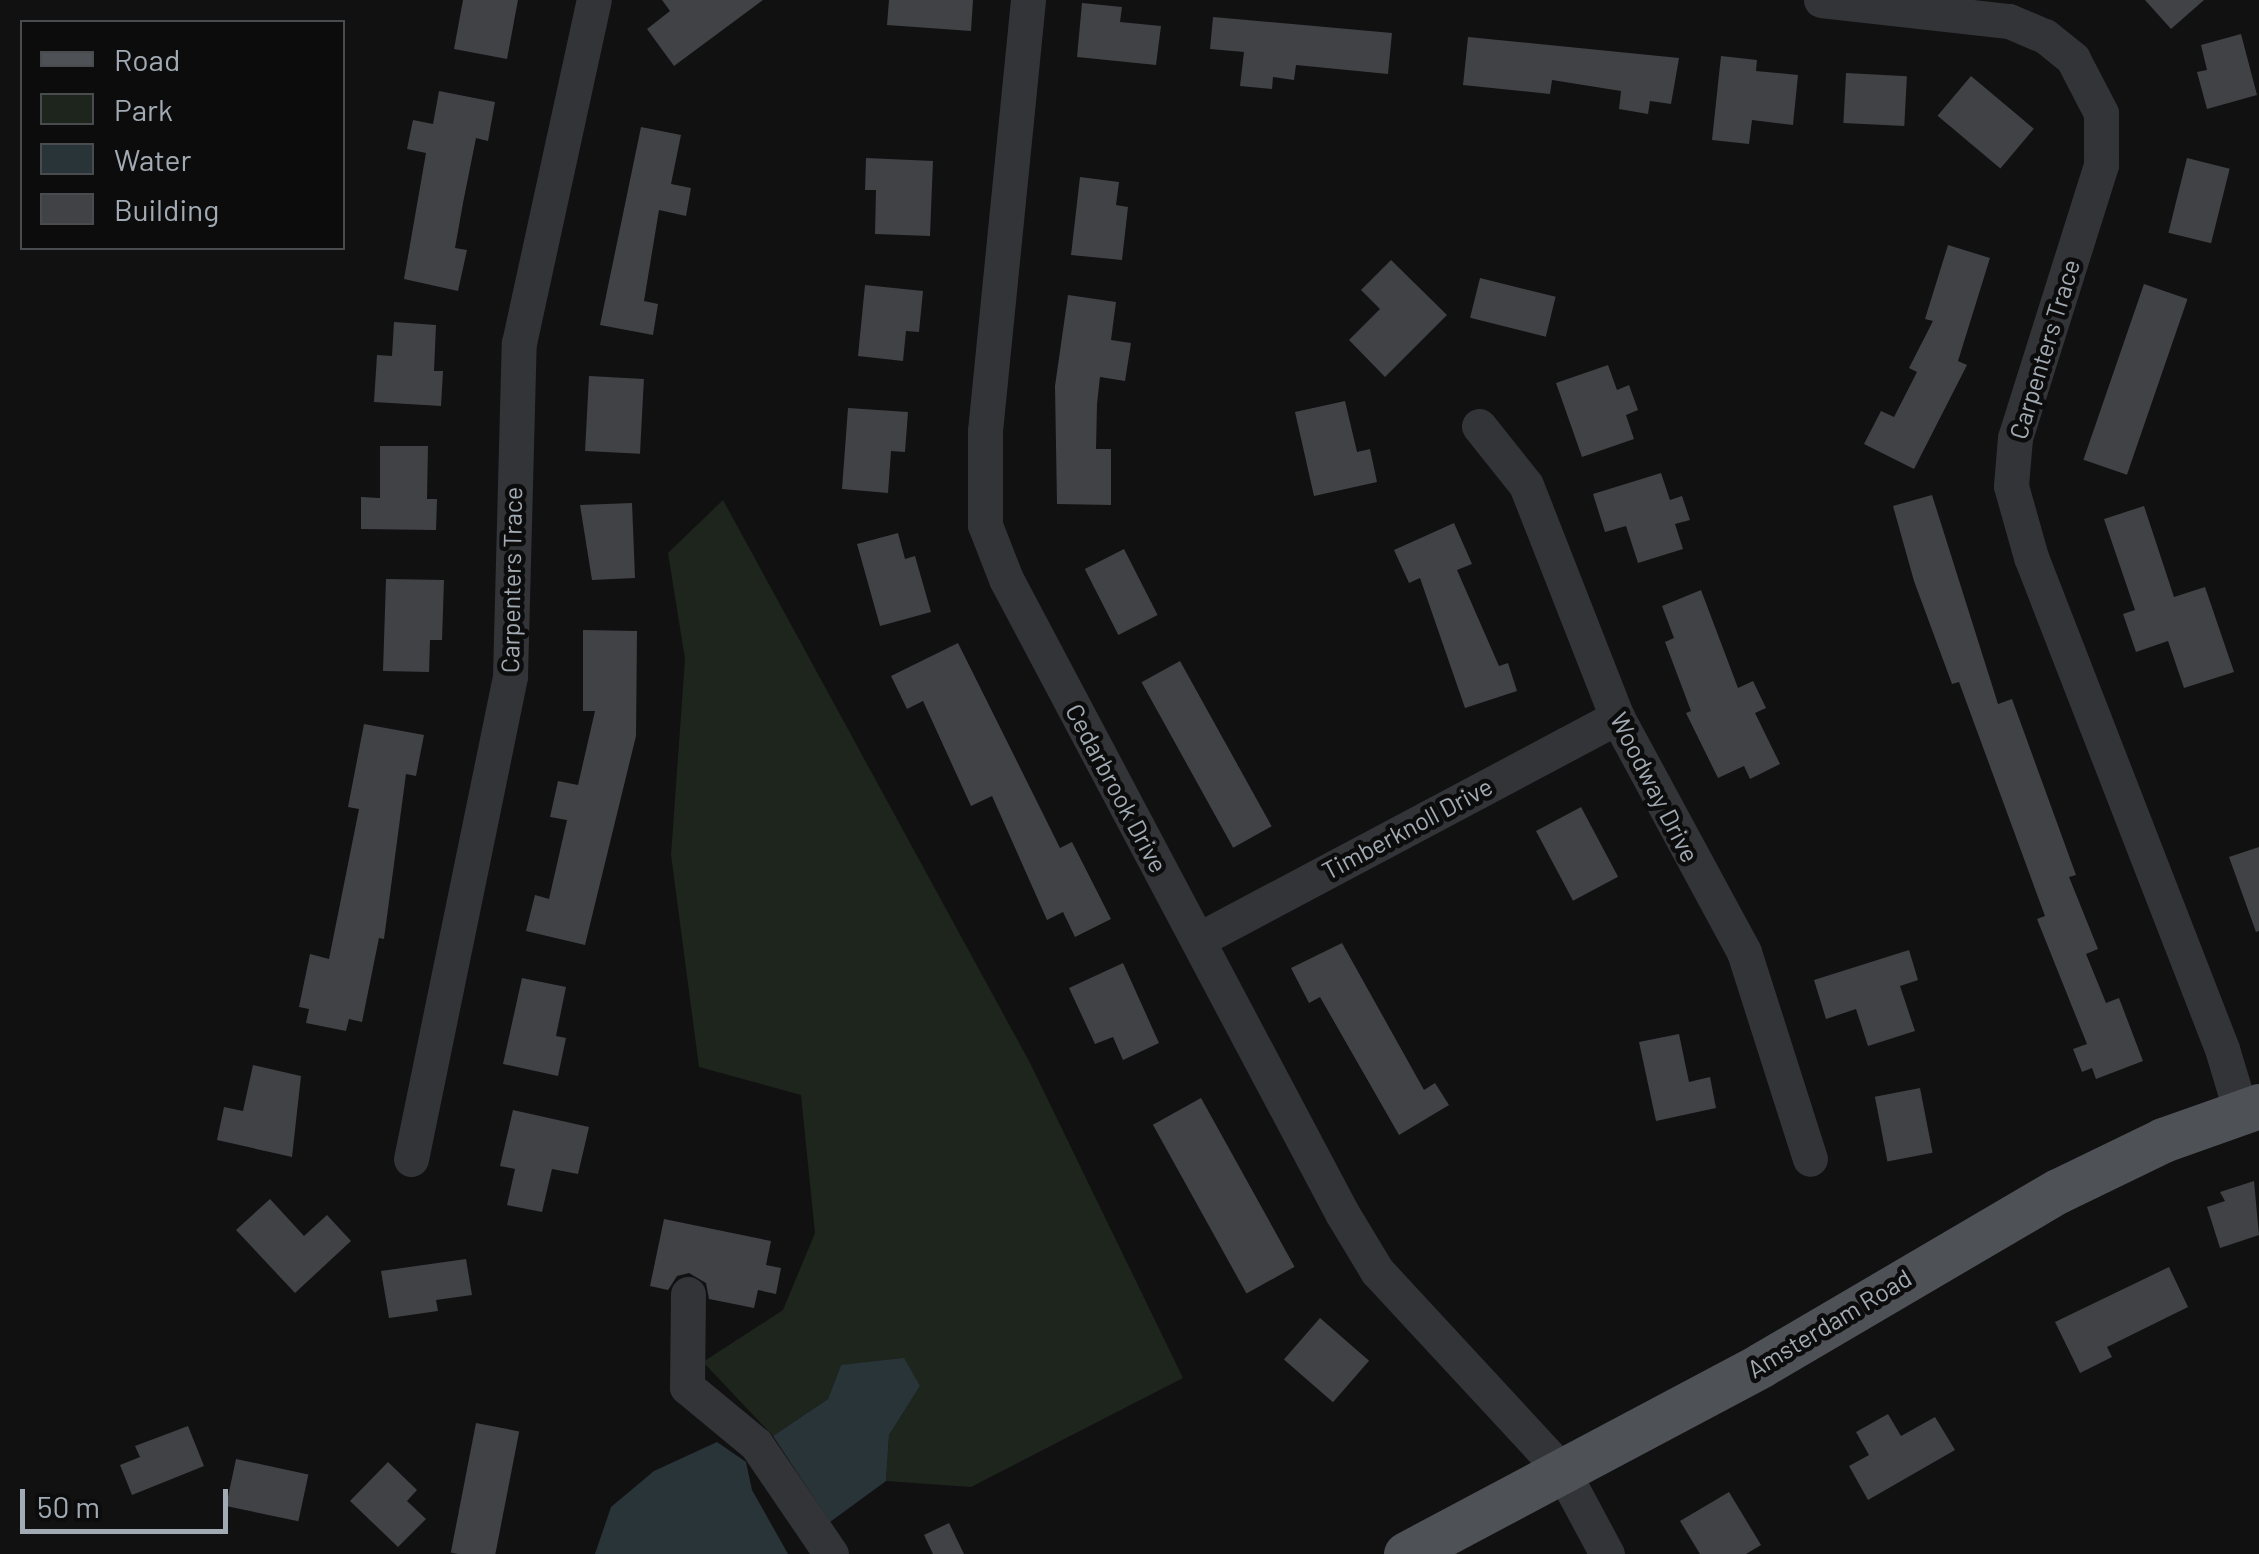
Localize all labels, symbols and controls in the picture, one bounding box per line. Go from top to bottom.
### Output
legend [20,20,345,250]
text: Road [114,41,180,77]
text: Park [114,91,173,127]
text: Water [114,141,192,177]
text: Building [114,191,219,227]
street label: Carpenters Trace [2002,255,2086,443]
street label: Carpenters Trace [494,487,528,673]
street label: Cedarbrook Drive [1060,698,1174,878]
street label: Woodway Drive [1604,707,1706,867]
street label: Timberknoll Drive [1317,771,1497,885]
street label: Amsterdam Road [1741,1262,1917,1384]
scale bar [25,1469,232,1531]
text: 50 m [37,1488,100,1524]

